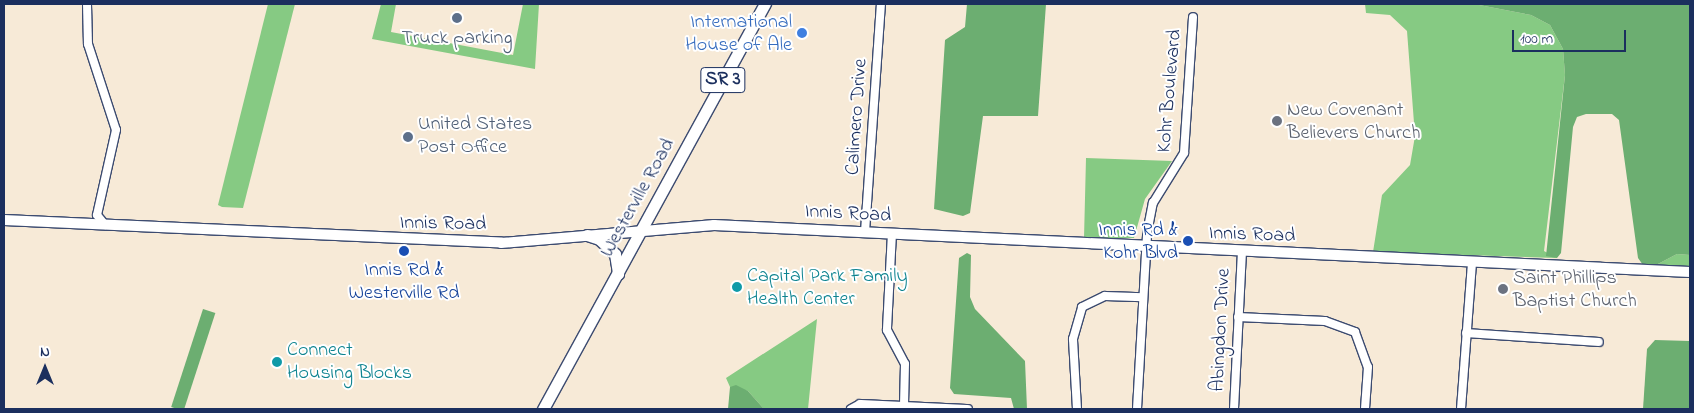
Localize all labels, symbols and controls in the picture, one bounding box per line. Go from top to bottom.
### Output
place label: International House of Ale [685,10,792,57]
marker: Truck parking [451,12,463,24]
scale bar [1514,20,1628,52]
place label: Truck parking [402,26,512,50]
marker: International House of Ale [796,27,808,39]
street label: Kohr Boulevard [1153,28,1187,154]
text: 100 m [1520,28,1553,50]
street label: Calimero Drive [841,58,873,176]
road number: SR 3 [699,64,747,96]
place label: New Covenant Believers Church [1287,98,1420,145]
place label: United States Post Office [418,113,532,160]
marker: New Covenant Believers Church [1271,115,1283,127]
marker: United States Post Office [402,131,414,143]
street label: Westerville Road [596,134,680,262]
street label: Innis Road [804,200,892,228]
street label: Innis Road [399,211,487,237]
place label: Innis Rd & Kohr Blvd [1098,218,1178,265]
street label: Innis Road [1208,221,1296,249]
marker: Innis Rd & Kohr Blvd [1182,235,1194,247]
marker: Innis Rd & Westerville Rd [398,245,410,257]
place label: Innis Rd & Westerville Rd [349,259,459,306]
place label: Capital Park Family Health Center [747,264,908,311]
place label: Saint Phillips Baptist Church [1513,266,1637,313]
street label: Abingdon Drive [1206,268,1236,392]
marker: Capital Park Family Health Center [731,281,743,293]
marker: Saint Phillips Baptist Church [1497,283,1509,295]
place label: Connect Housing Blocks [287,339,412,386]
text: N [40,342,50,363]
north arrow [20,343,70,393]
marker: Connect Housing Blocks [271,356,283,368]

